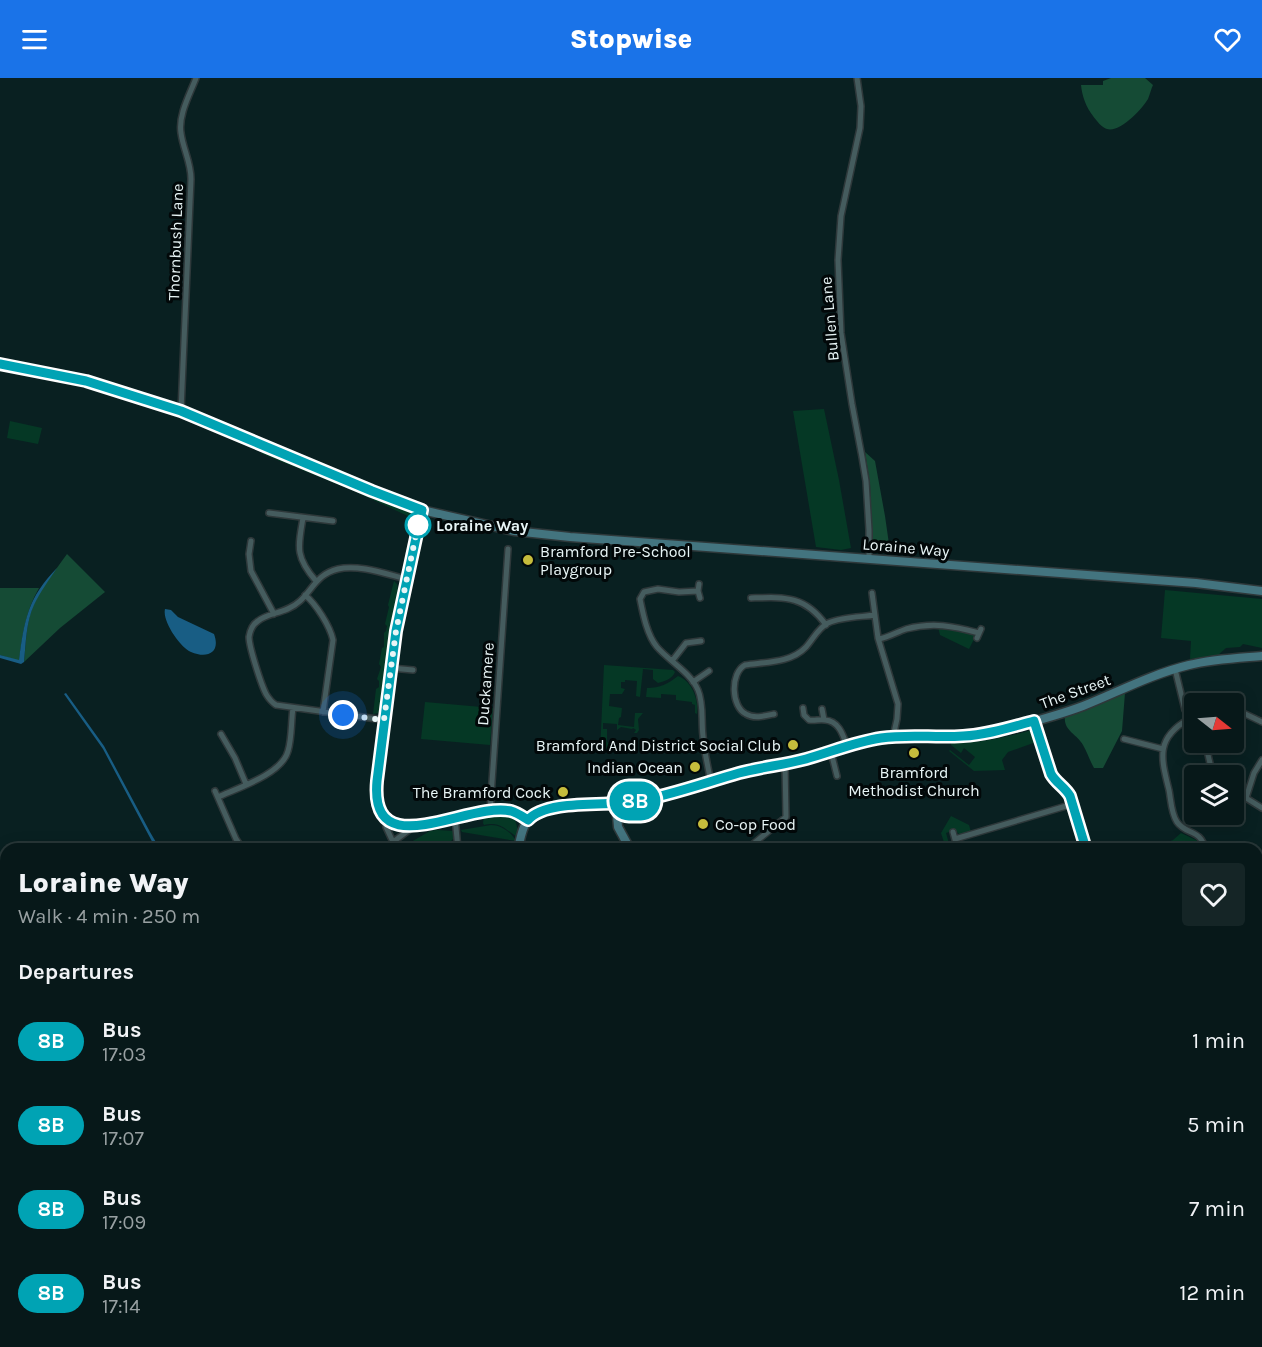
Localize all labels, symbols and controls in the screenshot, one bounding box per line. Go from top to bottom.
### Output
icon: menu [18,23,51,56]
text: Stopwise [570,23,692,55]
icon: heart [1211,23,1244,56]
street label: Thornbush Lane [164,183,187,301]
street label: Bullen Lane [816,276,843,362]
marker: Loraine Way [405,512,431,538]
place label: Loraine Way [436,516,528,535]
street label: Loraine Way [862,534,951,561]
place label: Bramford Pre-School Playgroup [540,542,691,579]
marker: Bramford Pre-School Playgroup [521,553,535,567]
street label: Duckamere [473,642,498,726]
street label: The Street [1037,670,1113,713]
north arrow [1184,693,1244,753]
map controls [1184,693,1244,825]
your location [328,700,358,730]
place label: Bramford And District Social Club [536,736,781,755]
marker: Bramford And District Social Club [786,738,800,752]
marker: Bramford Methodist Church [907,746,921,760]
place label: Indian Ocean [587,758,683,777]
marker: Indian Ocean [688,760,702,774]
place label: Bramford Methodist Church [848,763,980,800]
button: layers [1184,765,1244,825]
line badge: 8B [608,782,662,820]
place label: The Bramford Cock [413,783,551,802]
marker: The Bramford Cock [556,785,570,799]
text: 8B [621,789,649,813]
place label: Co-op Food [715,815,796,834]
marker: Co-op Food [696,817,710,831]
button: heart [1182,863,1245,926]
text: Loraine Way [18,866,189,899]
text: Walk · 4 min · 250 m [18,905,200,928]
text: Departures [18,959,134,985]
text: Bus [102,1017,142,1043]
text: 1 min [1192,1028,1245,1054]
text: 8B [37,1029,65,1053]
text: 17:03 [102,1043,146,1066]
text: Bus [102,1101,142,1127]
text: 5 min [1187,1112,1245,1138]
text: 8B [37,1113,65,1137]
text: 17:07 [102,1127,144,1150]
text: Bus [102,1185,142,1211]
text: 7 min [1189,1196,1245,1222]
text: 8B [37,1197,65,1221]
text: 17:09 [102,1211,146,1234]
text: Bus [102,1269,142,1295]
text: 12 min [1179,1280,1245,1306]
text: 8B [37,1281,65,1305]
text: 17:14 [102,1295,140,1318]

